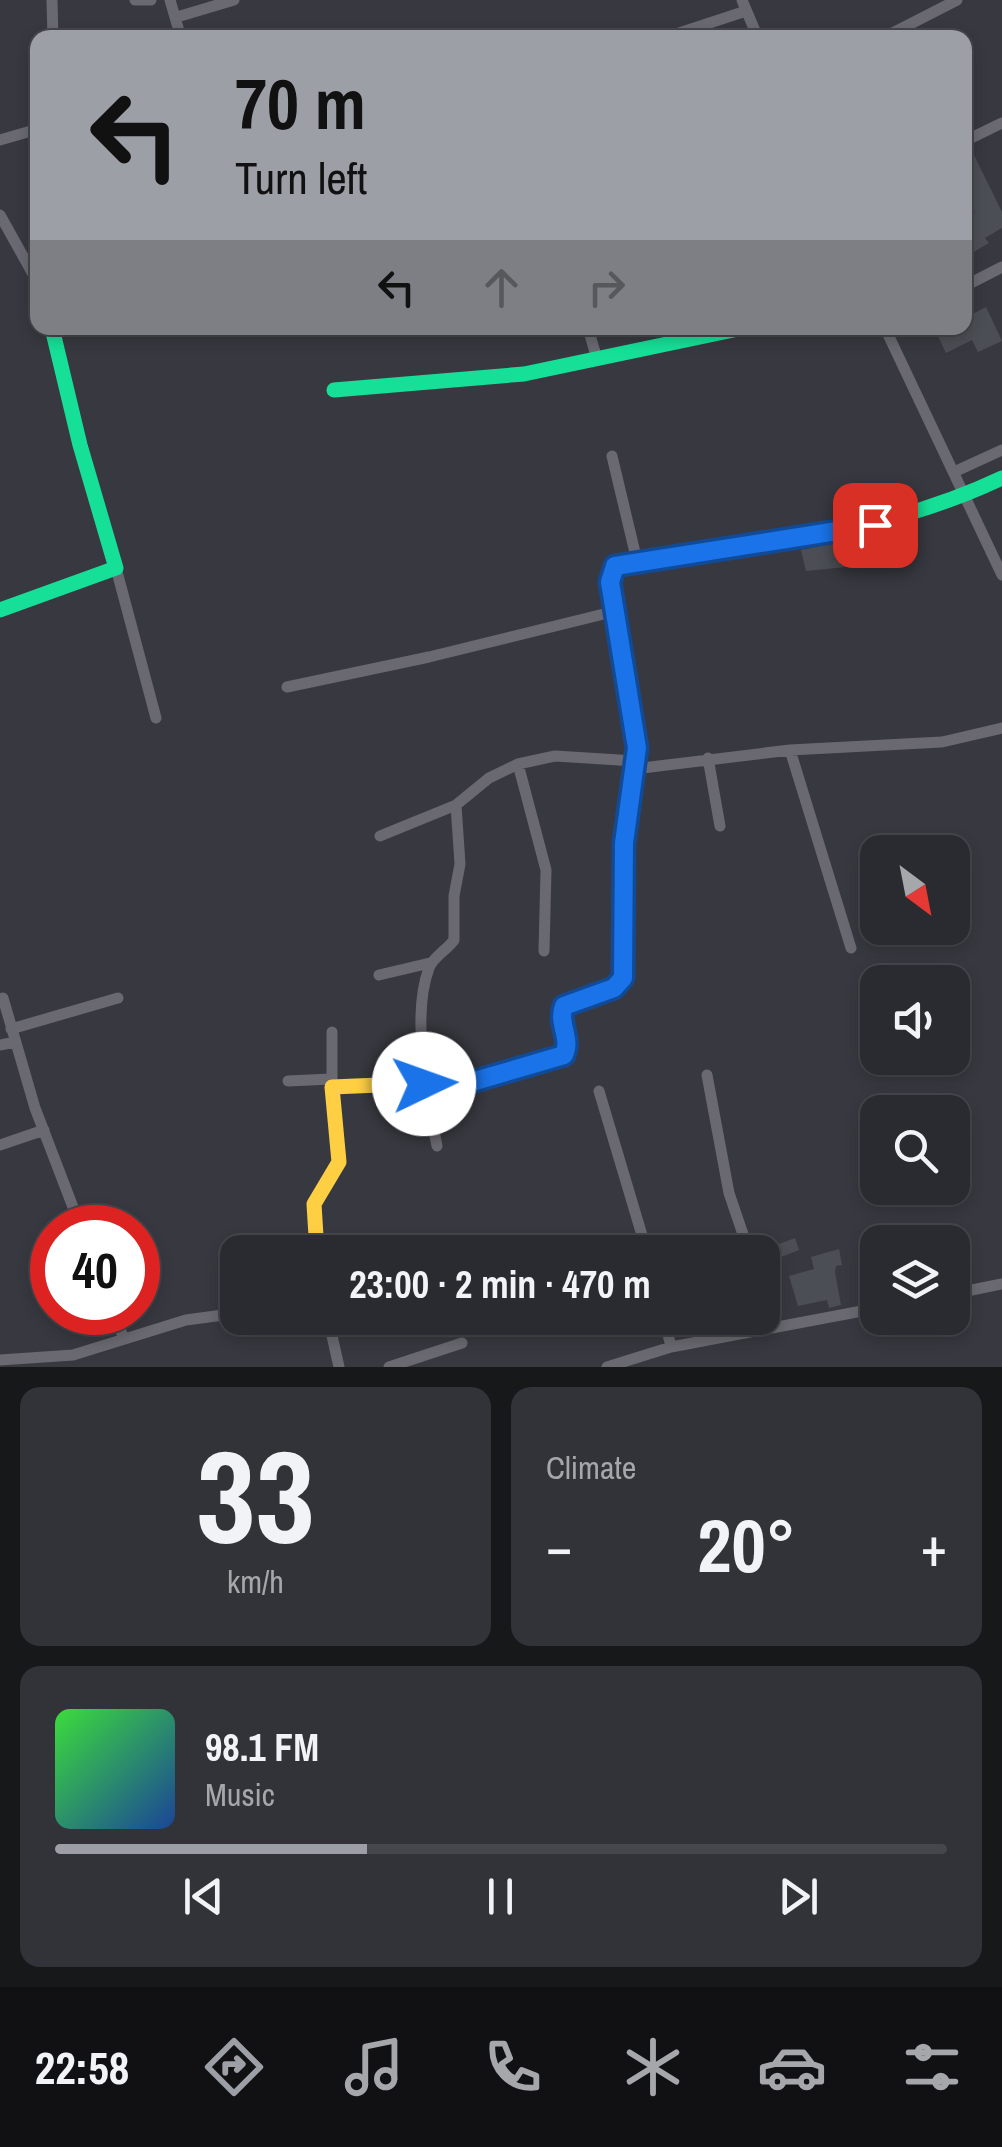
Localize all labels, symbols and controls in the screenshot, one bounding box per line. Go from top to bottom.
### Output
text: 70 m [235,57,366,151]
icon: left [70,70,200,200]
text: Turn left [235,147,367,208]
icon: left [369,260,424,315]
icon: ahead [474,260,529,315]
icon: right [579,260,634,315]
pin [833,483,918,568]
icon: arrive [848,498,903,553]
north arrow [860,835,970,945]
map controls [860,835,970,1335]
button: sound [860,965,970,1075]
position arrow [372,1032,476,1136]
button: search [860,1095,970,1205]
speed limit sign: 40 [30,1205,160,1335]
button: layers [860,1225,970,1335]
text: 23:00 · 2 min · 470 m [349,1259,651,1310]
text: 33 [196,1407,315,1583]
text: Climate [546,1446,636,1489]
text: 20° [697,1494,796,1595]
text: − [546,1509,572,1583]
text: + [921,1509,947,1583]
text: km/h [227,1560,284,1603]
text: 98.1 FM [205,1722,319,1773]
text: Music [205,1773,275,1816]
icon: previous [176,1869,231,1924]
icon: pause [473,1869,528,1924]
icon: next [771,1869,826,1924]
icon: directions [199,2032,269,2102]
icon: music [339,2032,409,2102]
icon: phone [478,2032,548,2102]
icon: climate [618,2032,688,2102]
icon: car [757,2032,827,2102]
icon: filters [897,2032,967,2102]
text: 22:58 [35,2037,129,2098]

